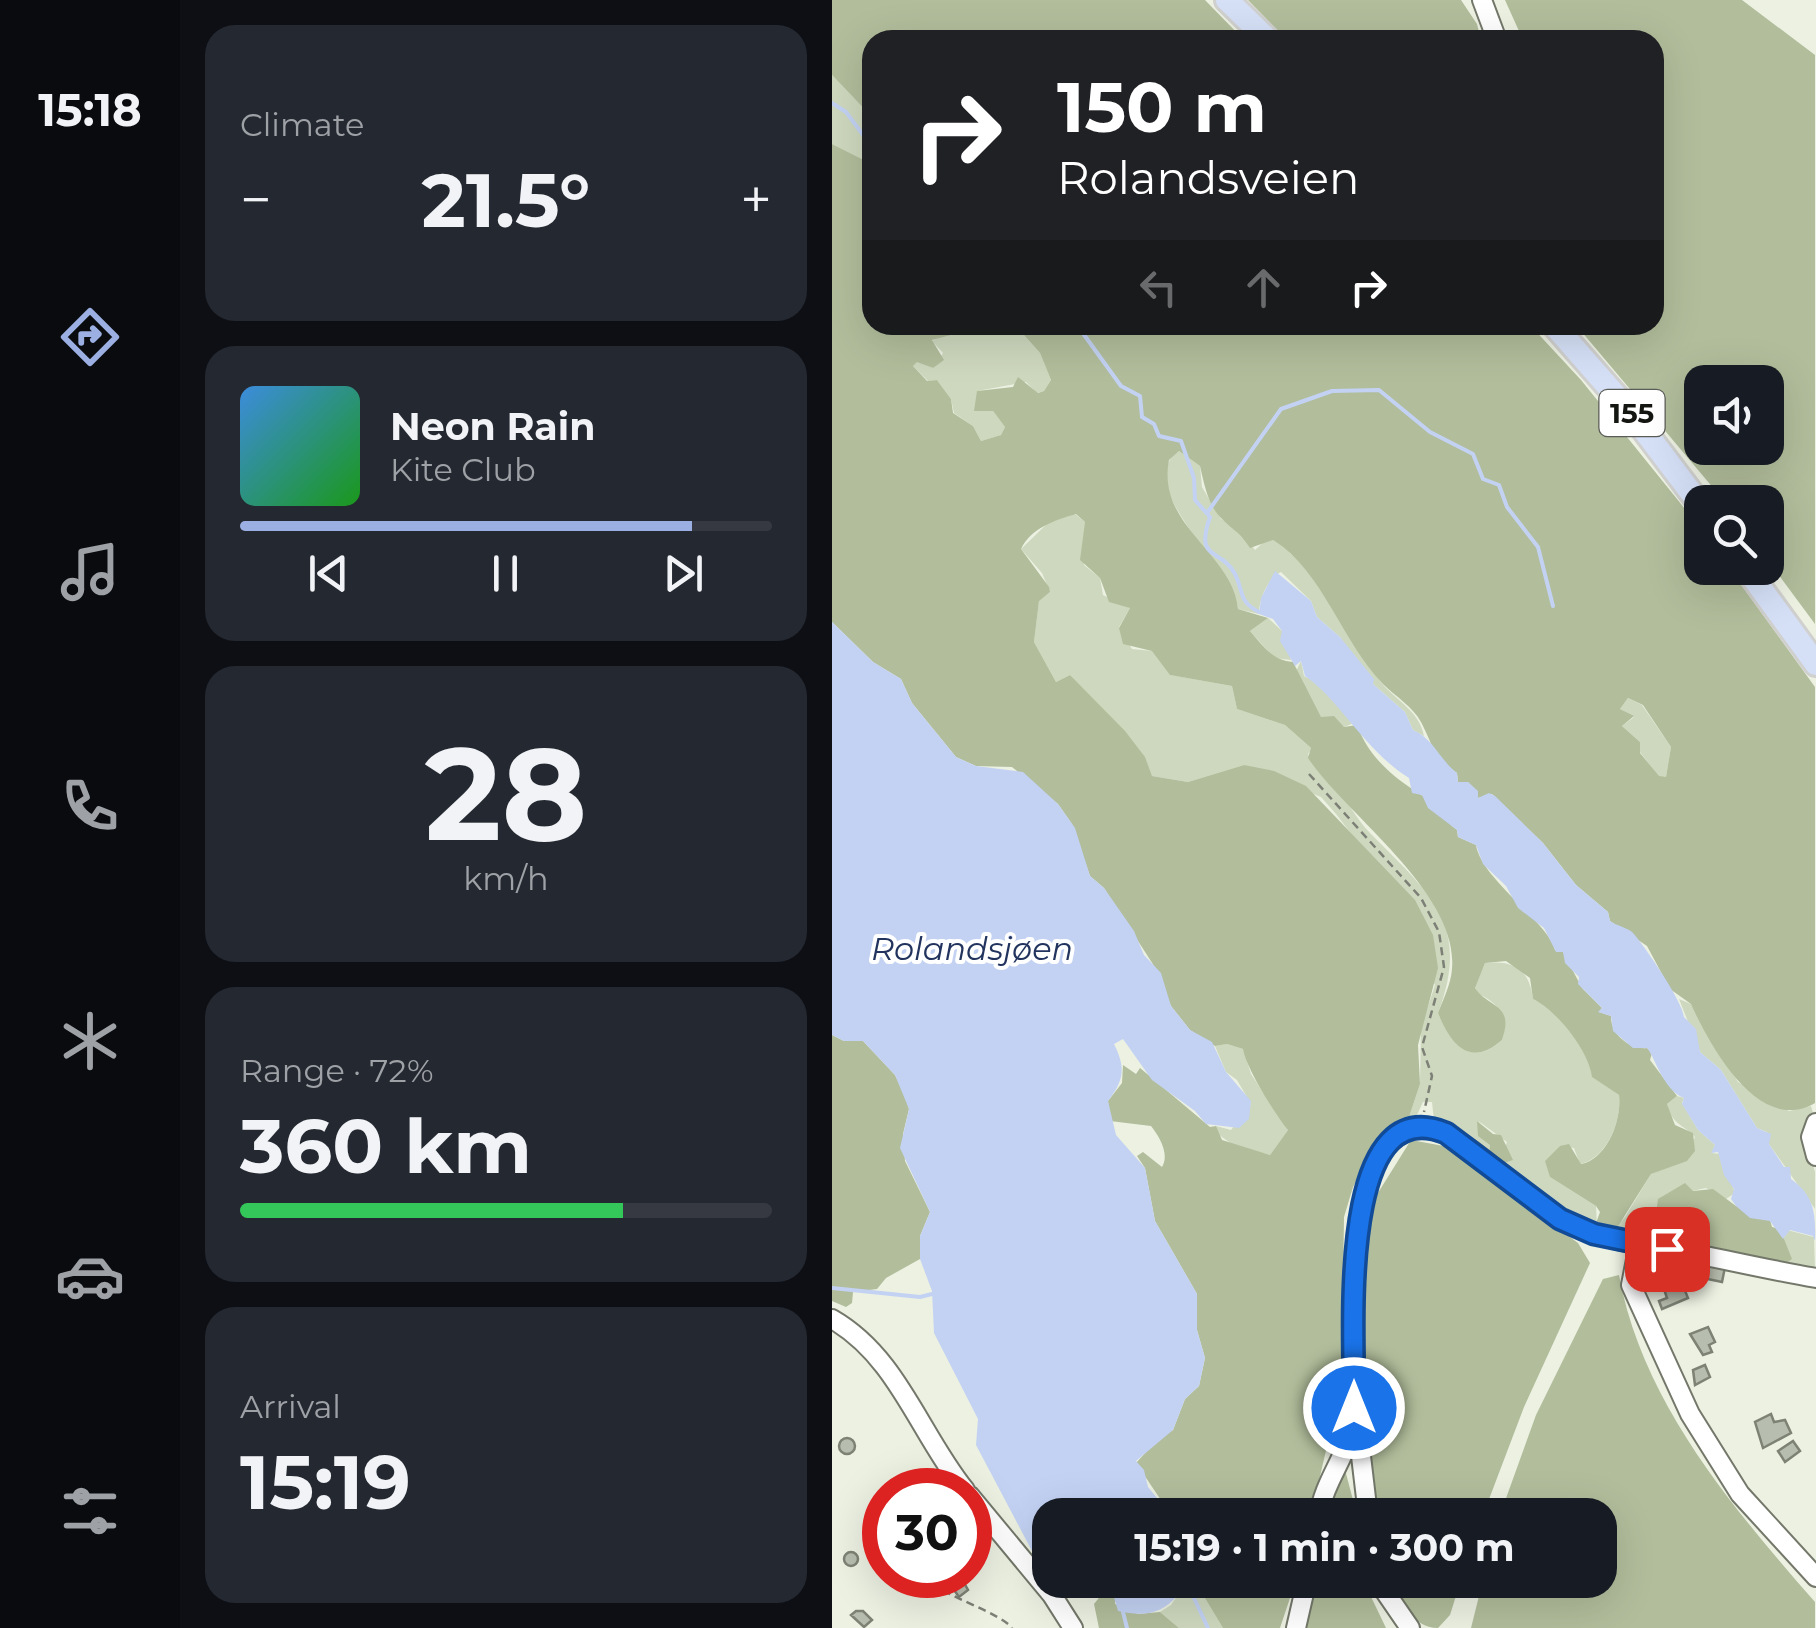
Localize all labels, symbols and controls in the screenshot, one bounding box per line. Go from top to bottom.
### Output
text: 150 m [1057,64,1267,150]
icon: right [892,70,1022,200]
text: 15:18 [38,82,142,137]
text: Climate [240,105,364,144]
text: Rolandsveien [1057,150,1359,205]
text: 21.5° [422,154,590,246]
text: − [240,166,272,233]
text: + [740,166,772,233]
icon: left [1131,260,1186,315]
icon: ahead [1236,260,1291,315]
icon: right [1341,260,1396,315]
icon: directions [55,302,125,372]
map controls [1684,365,1784,585]
button: sound [1684,365,1784,465]
road number: 155 [1600,390,1664,436]
text: Neon Rain [390,403,595,450]
text: Kite Club [390,450,536,489]
button: search [1684,485,1784,585]
icon: music [55,537,125,607]
icon: previous [301,546,356,601]
icon: pause [478,546,533,601]
icon: next [656,546,711,601]
text: 28 [425,714,587,873]
icon: phone [55,771,125,841]
text: km/h [463,859,549,898]
water label: Rolandsjøen [871,929,1073,968]
icon: climate [55,1006,125,1076]
text: Range · 72% [240,1051,433,1090]
text: 360 km [240,1100,532,1192]
pin [1625,1207,1710,1292]
icon: arrive [1640,1222,1695,1277]
icon: car [55,1241,125,1311]
position arrow [1302,1356,1406,1460]
text: Arrival [240,1387,341,1426]
text: 15:19 [240,1436,411,1528]
speed limit sign: 30 [862,1468,992,1598]
icon: filters [55,1476,125,1546]
text: 15:19 · 1 min · 300 m [1134,1524,1515,1571]

